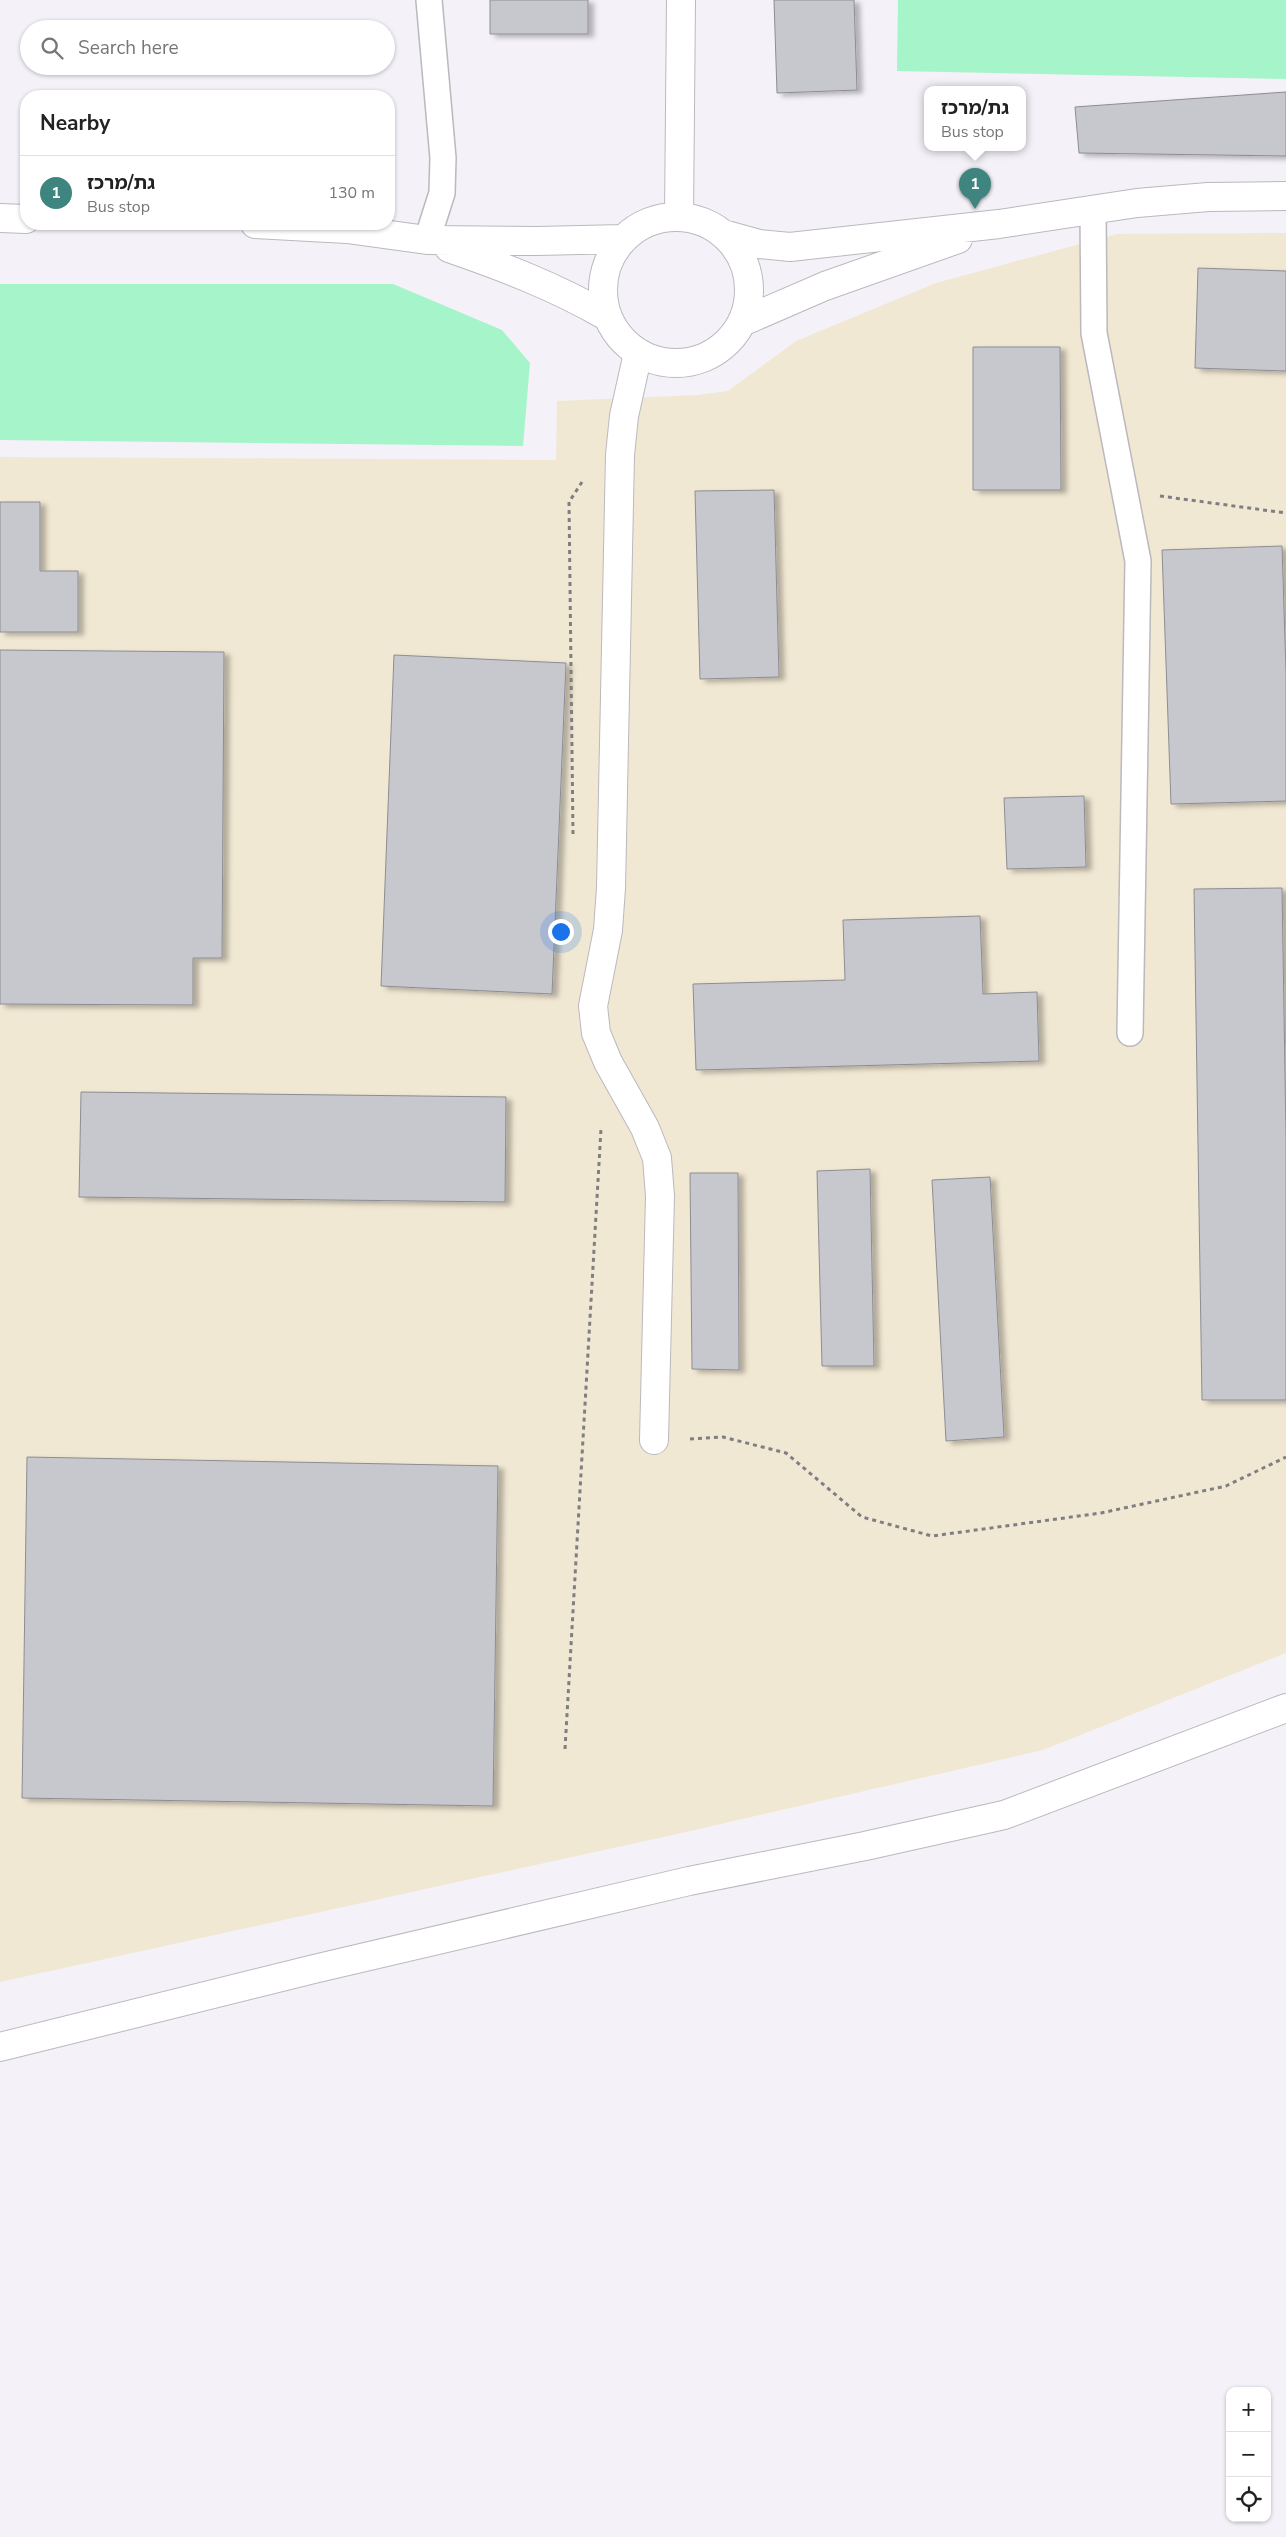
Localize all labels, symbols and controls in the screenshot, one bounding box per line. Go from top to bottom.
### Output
search box [20,20,395,75]
icon: search [38,34,66,62]
text: Search here [78,35,179,61]
popup [924,86,1026,151]
text: גת/מרכז [941,95,1009,121]
text: Nearby [40,109,110,137]
text: Bus stop [941,121,1004,143]
pin: 1 [959,168,991,209]
text: גת/מרכז [87,170,155,196]
text: 1 [51,182,61,204]
text: 130 m [328,182,375,204]
text: Bus stop [87,196,150,218]
your location [548,919,574,945]
map controls [1226,2387,1271,2522]
button: + [1226,2387,1271,2432]
button: − [1226,2432,1271,2477]
button: locate [1226,2477,1271,2522]

